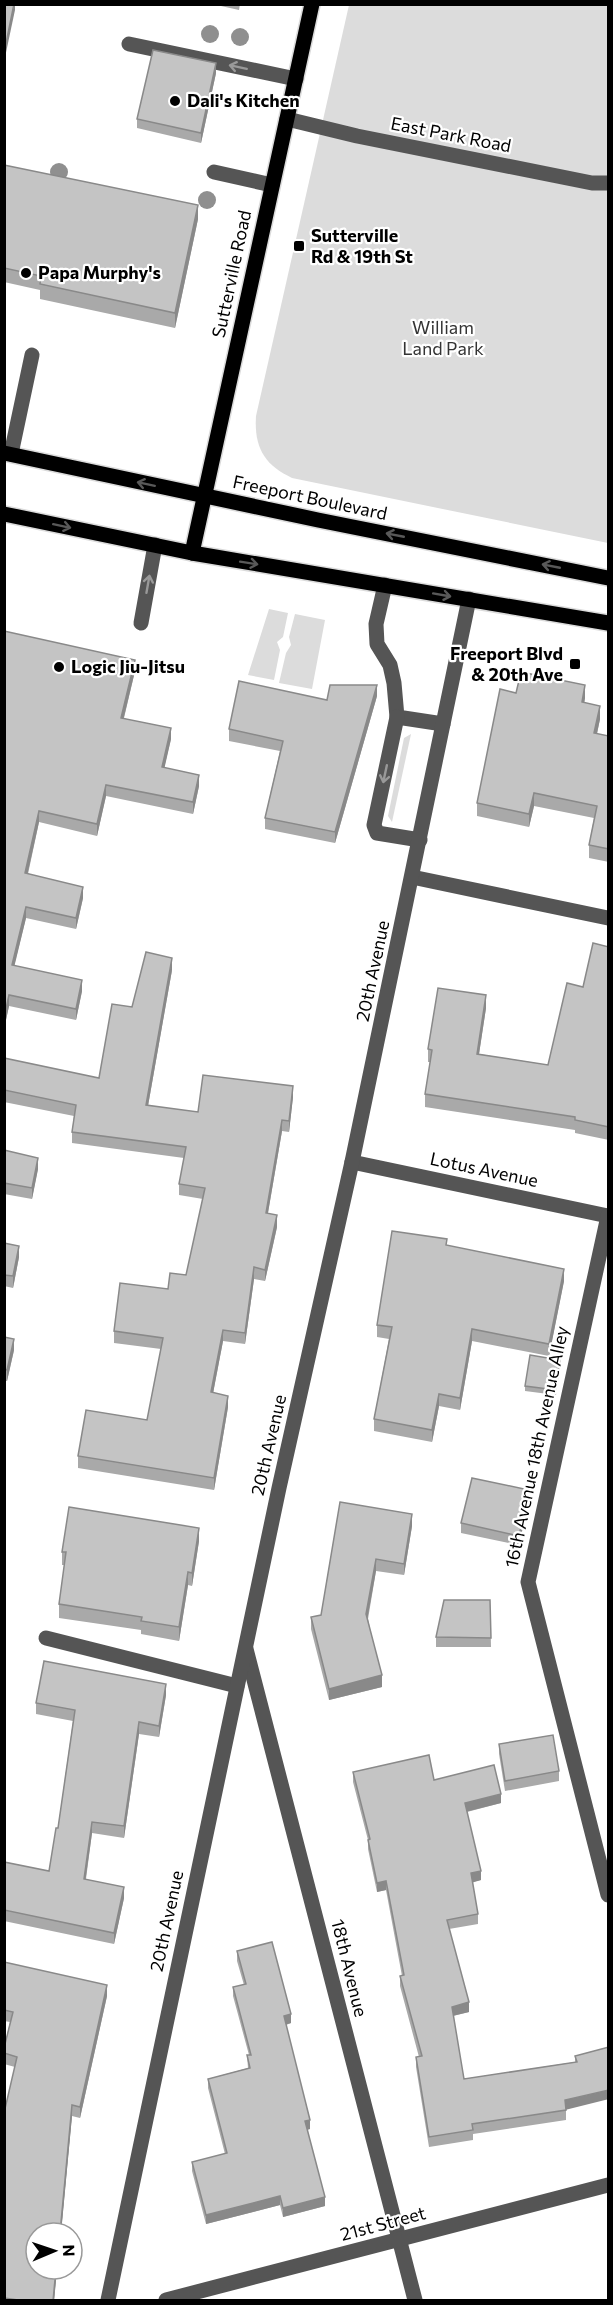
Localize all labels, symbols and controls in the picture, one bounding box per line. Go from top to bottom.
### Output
one-way arrow [229,61,249,72]
place label: Dali's Kitchen [187,89,300,111]
marker: Dali's Kitchen [168,94,182,108]
street label: East Park Road [389,112,513,156]
street label: Sutterville Road [207,208,255,340]
place label: Sutterville Rd & 19th St [311,224,413,267]
marker: Sutterville Rd & 19th St [292,239,306,253]
place label: Papa Murphy's [38,261,161,283]
marker: Papa Murphy's [19,266,33,280]
park label: William Land Park [402,316,484,359]
street label: Freeport Boulevard [231,470,389,524]
one-way arrow [137,478,157,489]
one-way arrow [51,521,71,532]
one-way arrow [385,529,405,540]
one-way arrow [239,557,259,568]
one-way arrow [542,560,561,571]
one-way arrow [143,575,154,594]
one-way arrow [431,589,451,600]
place label: Freeport Blvd & 20th Ave [450,642,563,685]
place label: Logic Jiu-Jitsu [71,655,185,677]
marker: Freeport Blvd & 20th Ave [568,657,582,671]
marker: Logic Jiu-Jitsu [52,660,66,674]
one-way arrow [379,764,390,784]
street label: 20th Avenue [351,918,393,1023]
street label: Lotus Avenue [428,1147,540,1191]
street label: 16th Avenue 18th Avenue Alley [500,1324,572,1570]
street label: 20th Avenue [246,1392,290,1497]
street label: 20th Avenue [145,1868,187,1973]
street label: 18th Avenue [327,1917,373,2019]
street label: 21st Street [338,2201,428,2245]
north arrow [24,2221,84,2281]
text: N [60,2244,79,2257]

